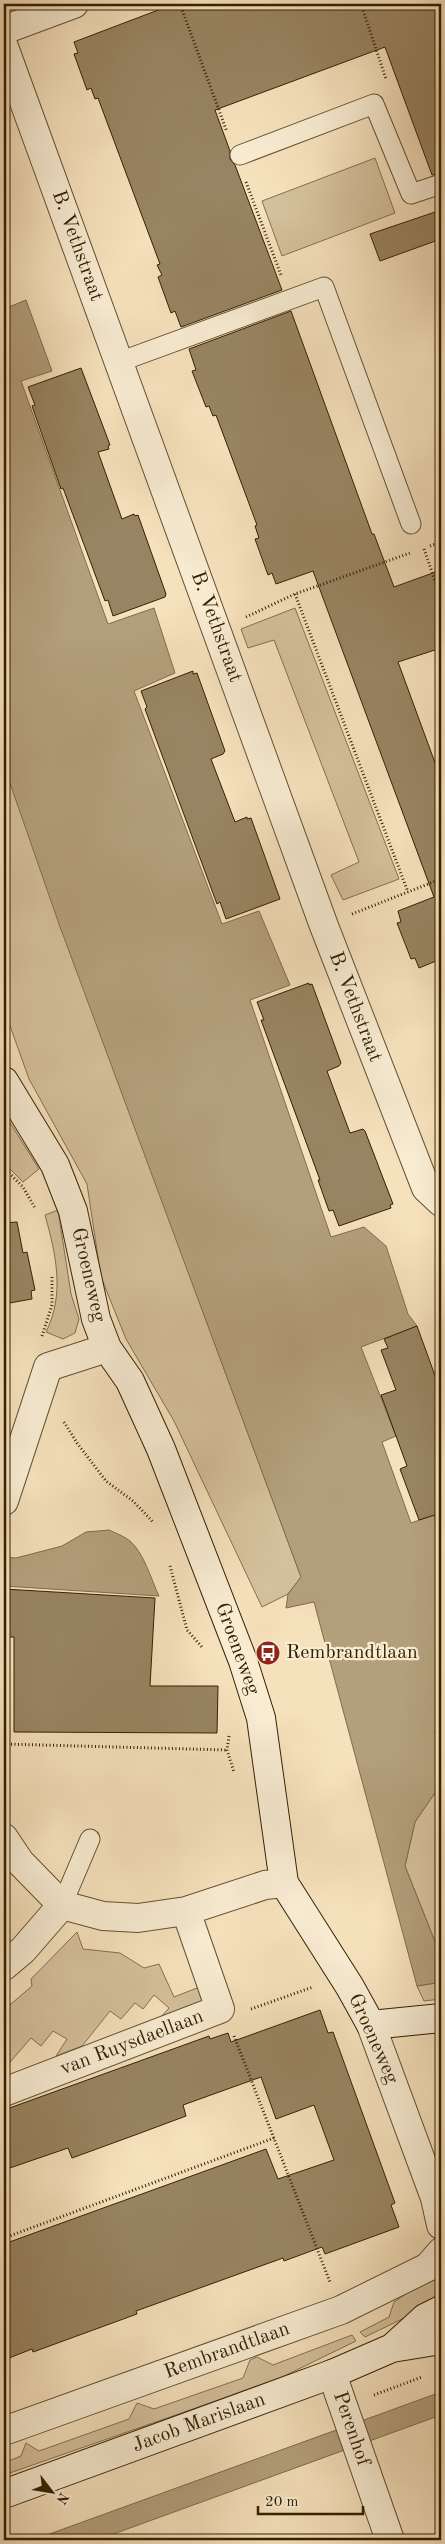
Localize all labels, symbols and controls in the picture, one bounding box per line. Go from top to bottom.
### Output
street label: B. Vethstraat [48,188,106,304]
street label: B. Vethstraat [187,569,245,685]
street label: B. Vethstraat [325,949,385,1065]
street label: Groeneweg [67,1226,109,1324]
street label: Groeneweg [211,1600,263,1698]
bus stop icon: Rembrandtlaan [255,1640,281,1666]
place label: Rembrandtlaan [286,1643,418,1663]
street label: Groeneweg [344,1991,402,2087]
street label: van Ruysdaellaan [58,2006,206,2079]
street label: Rembrandtlaan [162,2319,293,2383]
street label: Perenhof [329,2389,374,2470]
street label: Jacob Marislaan [130,2390,268,2456]
north arrow [28,2466,78,2516]
scale bar [258,2484,362,2516]
text: N [53,2490,71,2507]
text: 20 m [265,2495,299,2510]

